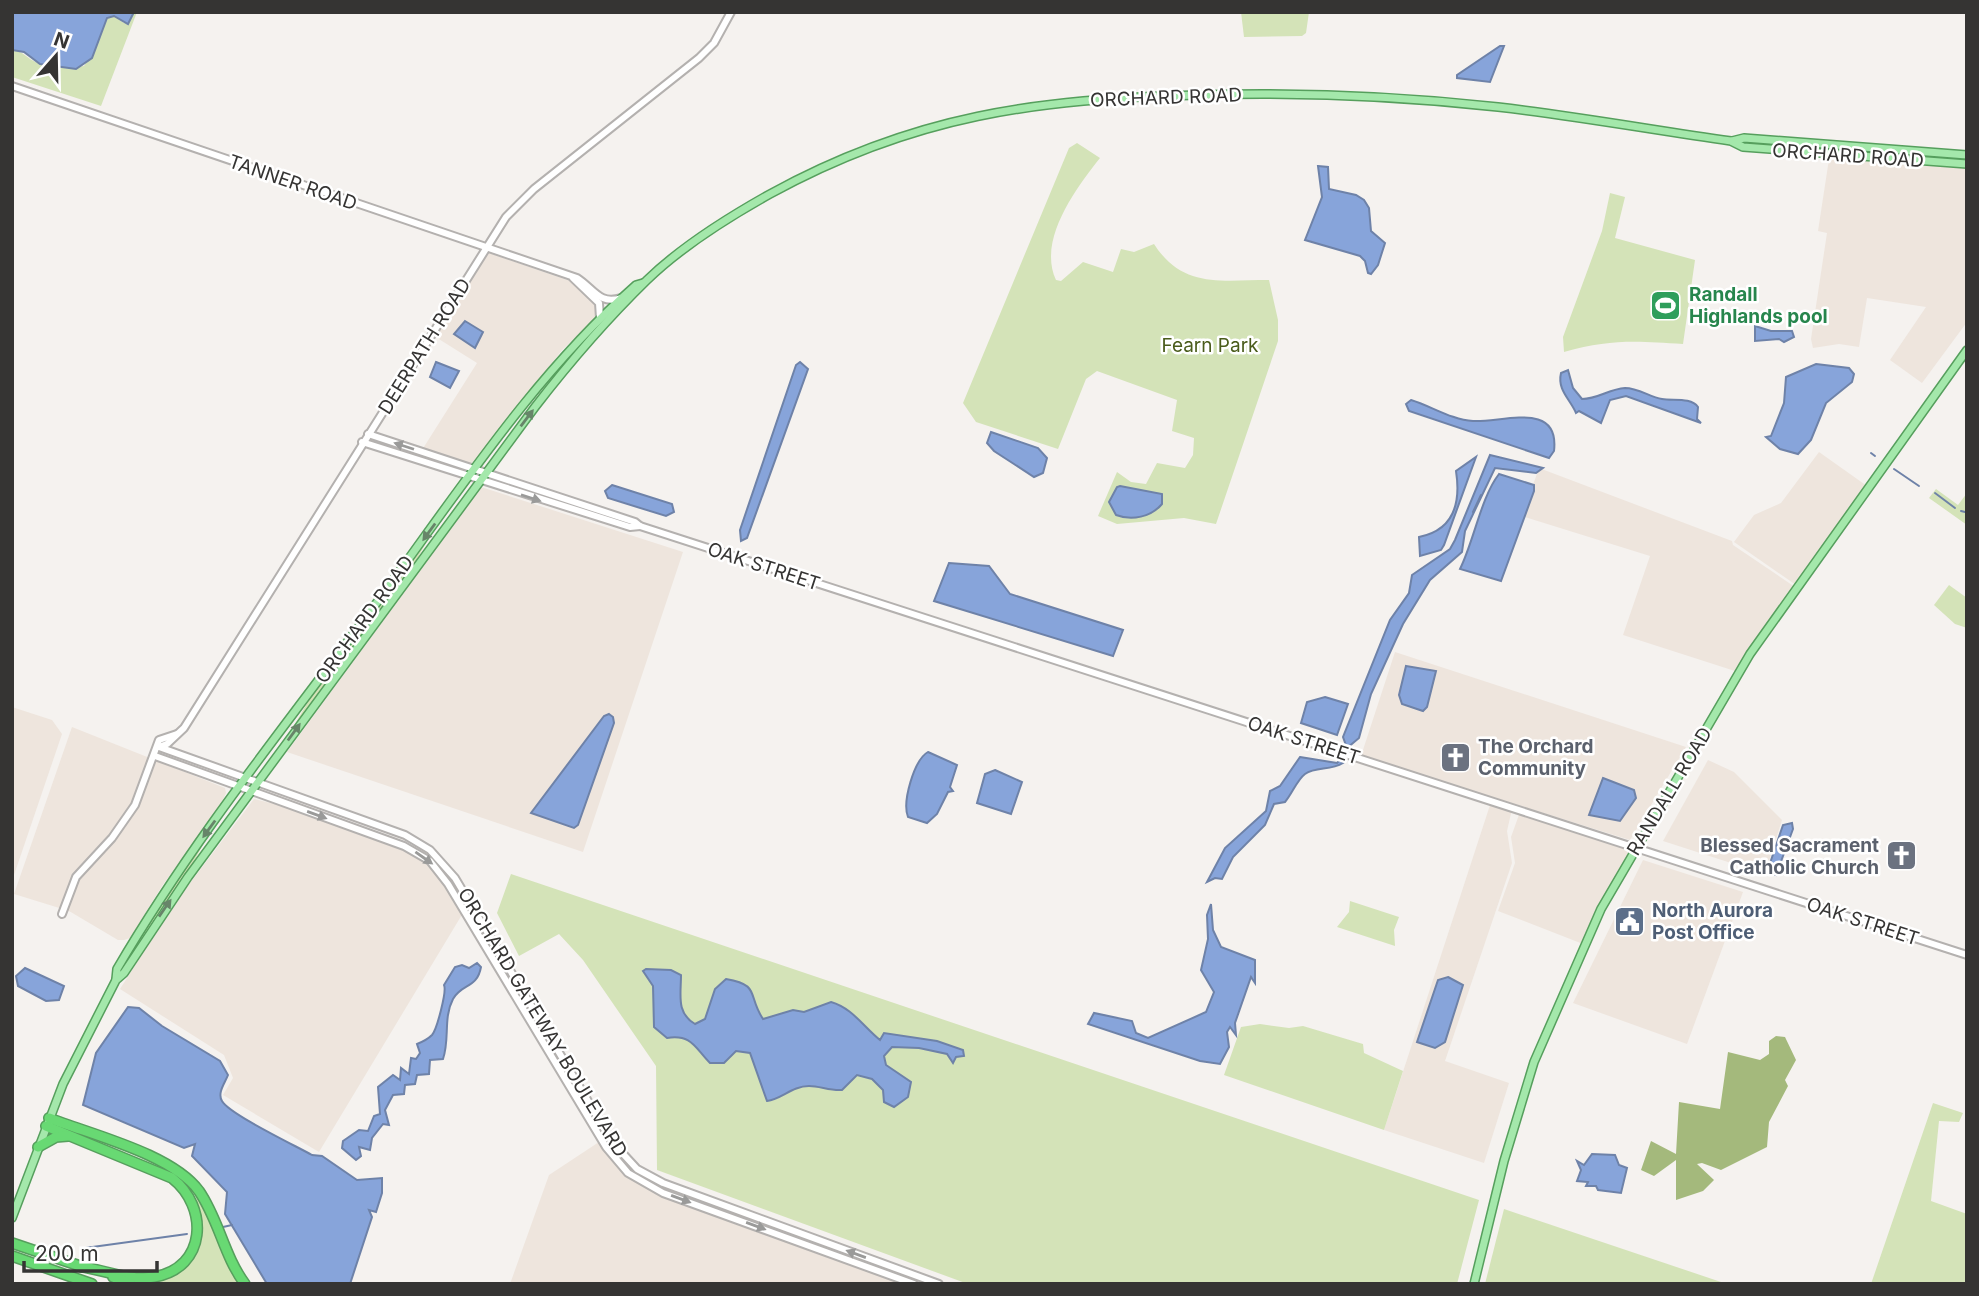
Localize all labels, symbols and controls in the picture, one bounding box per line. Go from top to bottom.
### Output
north arrow [21,21,91,91]
text: N [51,27,72,54]
street label: ORCHARD ROAD [1090,83,1242,112]
street label: ORCHARD ROAD [1771,139,1925,172]
street label: TANNER ROAD [226,150,360,215]
street label: DEERPATH ROAD [373,274,475,418]
place label: Randall Highlands pool [1689,283,1828,328]
sports icon: Randall Highlands pool [1649,288,1683,322]
park label: Fearn Park [1161,334,1259,357]
one-way arrow [519,409,533,427]
one-way arrow [393,440,414,451]
one-way arrow [521,493,542,504]
one-way arrow [422,523,436,541]
street label: OAK STREET [705,537,823,595]
street label: ORCHARD ROAD [310,551,418,688]
street label: OAK STREET [1245,711,1363,769]
one-way arrow [287,723,301,742]
street label: RANDALL ROAD [1622,723,1717,860]
place label: The Orchard Community [1478,735,1594,780]
church icon: The Orchard Community [1438,740,1472,774]
one-way arrow [307,810,328,821]
one-way arrow [203,820,217,838]
place label: Blessed Sacrament Catholic Church [1700,834,1879,879]
church icon: Blessed Sacrament Catholic Church [1885,839,1919,873]
one-way arrow [415,851,433,865]
street label: ORCHARD GATEWAY BOULEVARD [453,884,632,1161]
street label: OAK STREET [1804,892,1922,950]
one-way arrow [158,899,172,917]
place label: North Aurora Post Office [1652,899,1773,944]
public building icon: North Aurora Post Office [1612,904,1646,938]
one-way arrow [670,1194,691,1205]
one-way arrow [745,1221,766,1232]
scale bar [24,1230,158,1274]
text: 200 m [35,1241,99,1266]
one-way arrow [845,1248,866,1259]

